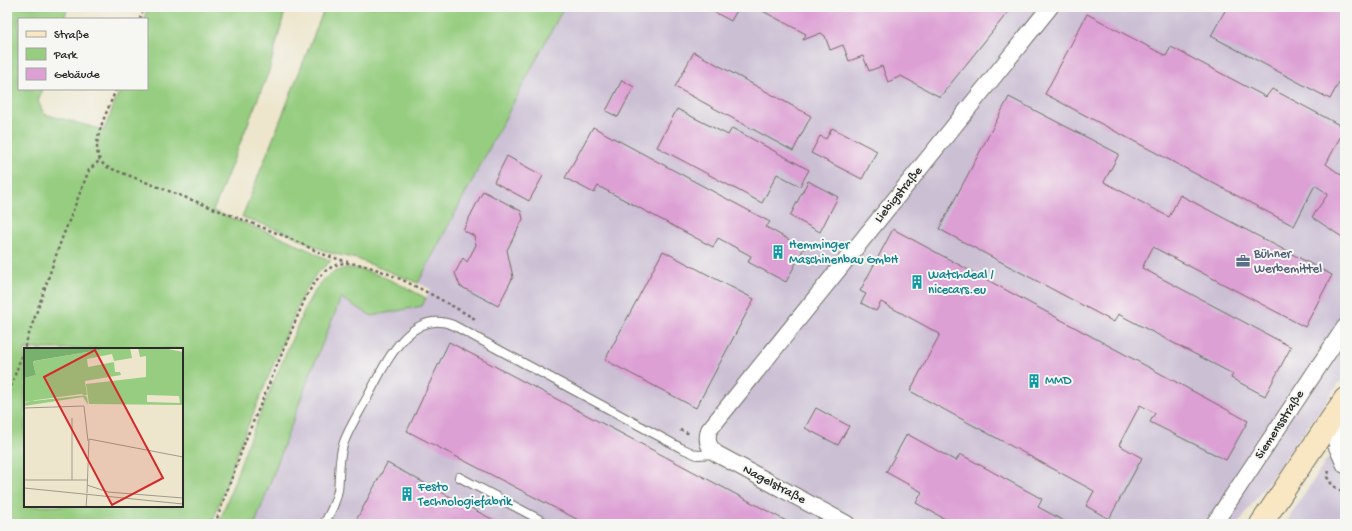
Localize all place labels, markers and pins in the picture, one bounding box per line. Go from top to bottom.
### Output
place label: Hemminger Maschinenbau GmbH [789,238,899,268]
building icon: Hemminger Maschinenbau GmbH [770,244,786,260]
place label: Bühner Werbemittel [1253,247,1322,277]
office icon: Bühner Werbemittel [1235,253,1251,269]
place label: Watchdeal / nicecars.eu [928,268,994,298]
building icon: Watchdeal / nicecars.eu [909,274,925,290]
building icon: MMD [1026,373,1042,389]
place label: MMD [1045,374,1072,389]
place label: Festo Technologiefabrik [417,480,513,510]
building icon: Festo Technologiefabrik [399,486,415,502]

